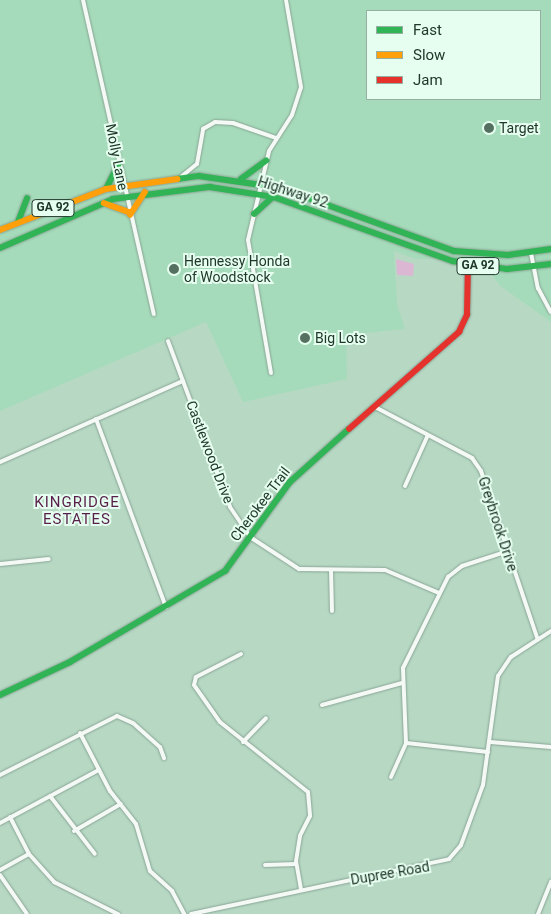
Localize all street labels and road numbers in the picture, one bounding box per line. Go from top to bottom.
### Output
street label: Molly Lane [102,122,132,192]
street label: Highway 92 [256,173,330,211]
road number: GA 92 [30,198,76,218]
road number: GA 92 [456,256,500,276]
street label: Castlewood Drive [183,398,237,506]
street label: Cherokee Trail [227,463,293,545]
street label: Greybrook Drive [475,475,521,573]
street label: Dupree Road [349,858,431,888]

